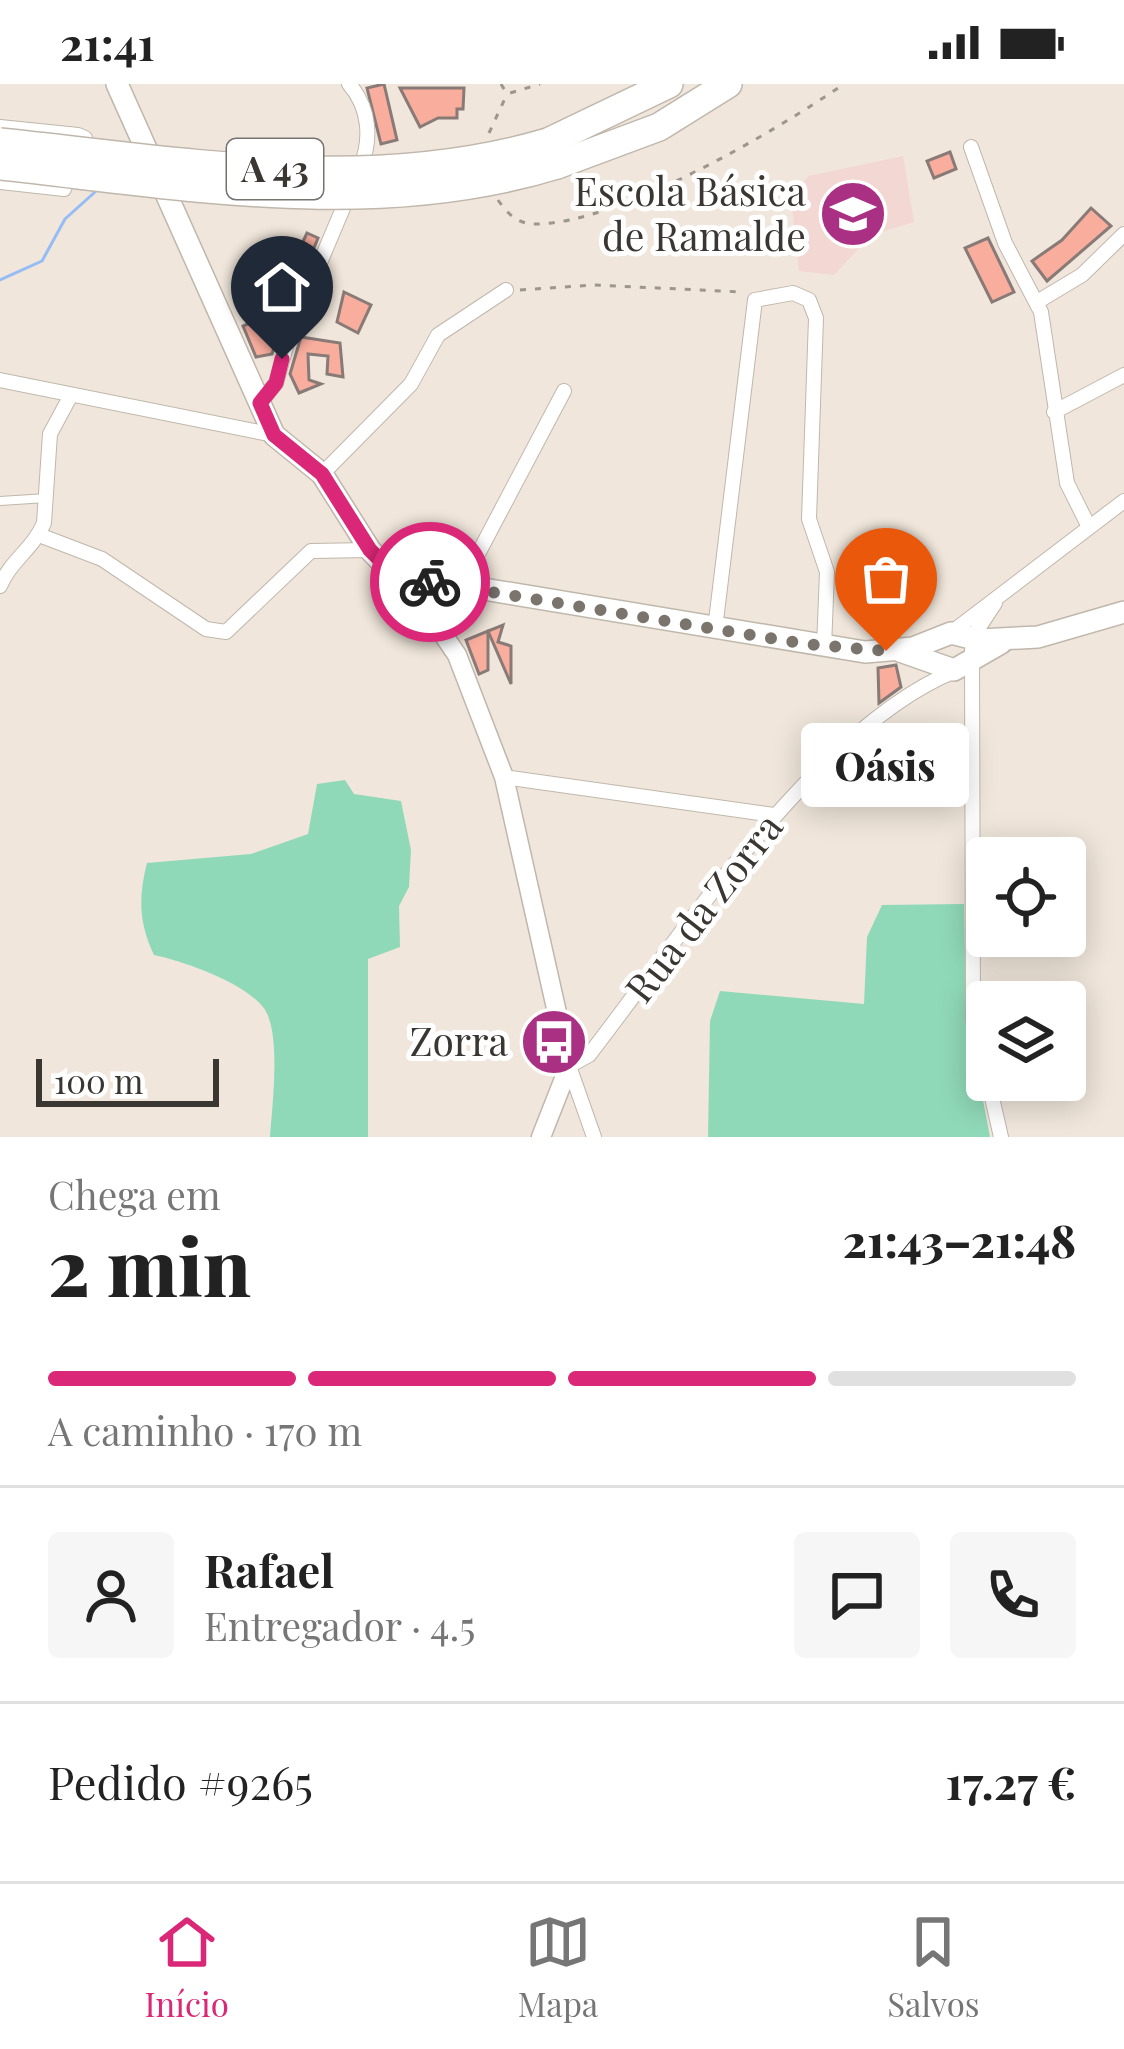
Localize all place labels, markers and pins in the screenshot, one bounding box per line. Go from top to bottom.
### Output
place label: Escola Básica de Ramalde [574,164,807,261]
school or university icon: Escola Básica de Ramalde [818,179,888,249]
pin [231,236,333,359]
pin [835,528,937,651]
callout: Oásis [802,723,970,807]
bus stop icon: Zorra [519,1007,589,1077]
place label: Zorra [410,1014,509,1066]

